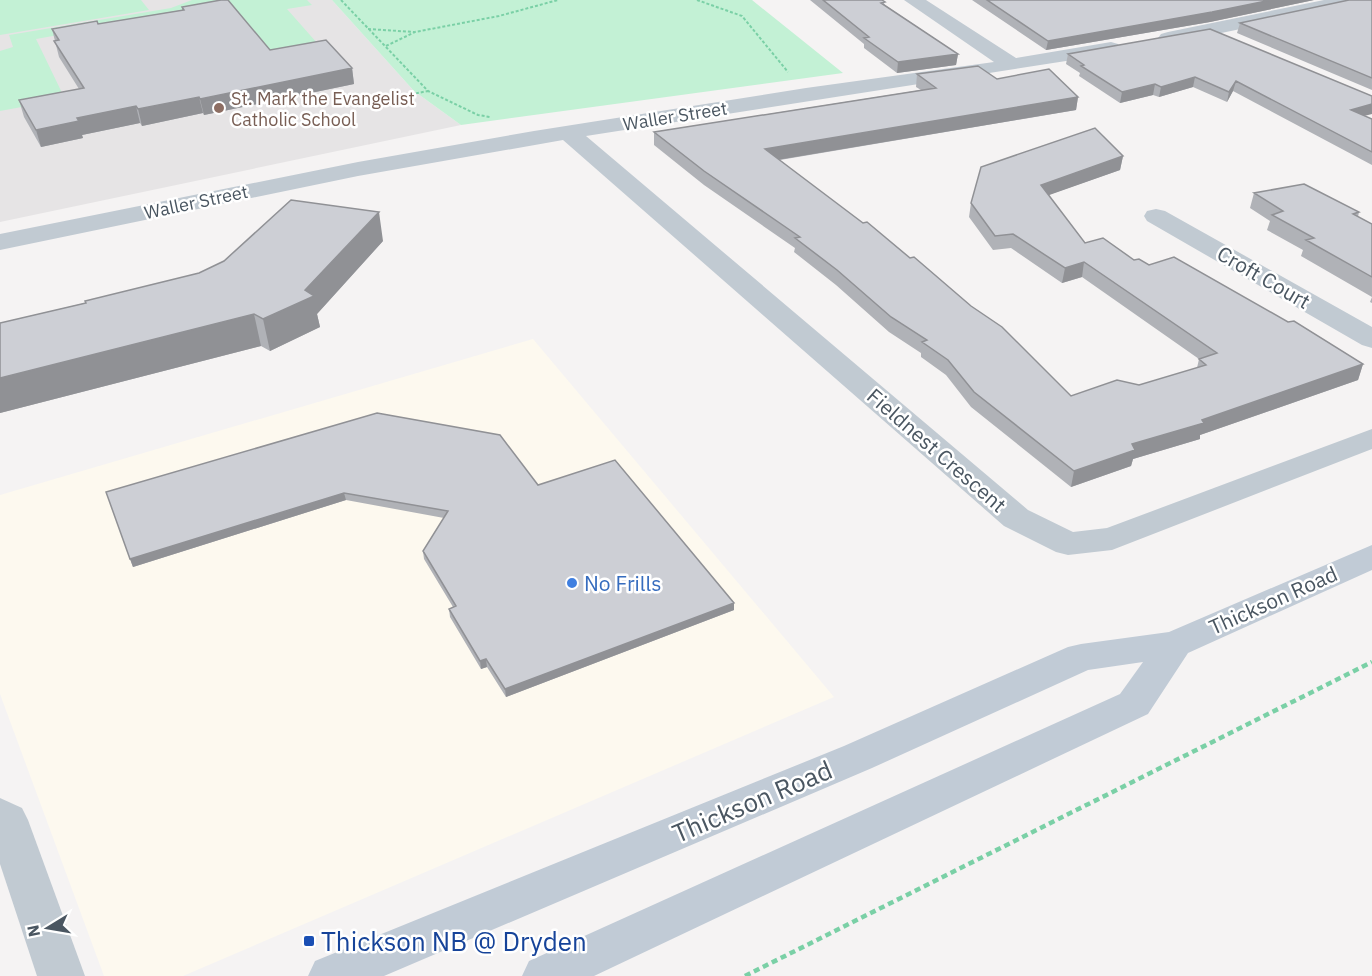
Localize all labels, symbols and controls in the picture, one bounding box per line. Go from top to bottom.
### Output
place label: St. Mark the Evangelist Catholic School [231,87,415,131]
street label: Waller Street [621,96,729,136]
marker: St. Mark the Evangelist Catholic School [212,101,226,115]
street label: Waller Street [142,180,250,224]
street label: Croft Court [1212,239,1316,315]
street label: Fieldnest Crescent [861,382,1013,518]
street label: Thickson Road [1204,559,1342,641]
place label: No Frills [584,569,661,597]
marker: No Frills [565,576,579,590]
street label: Thickson Road [667,752,837,850]
north arrow [18,898,78,958]
text: N [22,923,44,938]
place label: Thickson NB @ Dryden [321,924,587,958]
marker: Thickson NB @ Dryden [302,934,316,948]

